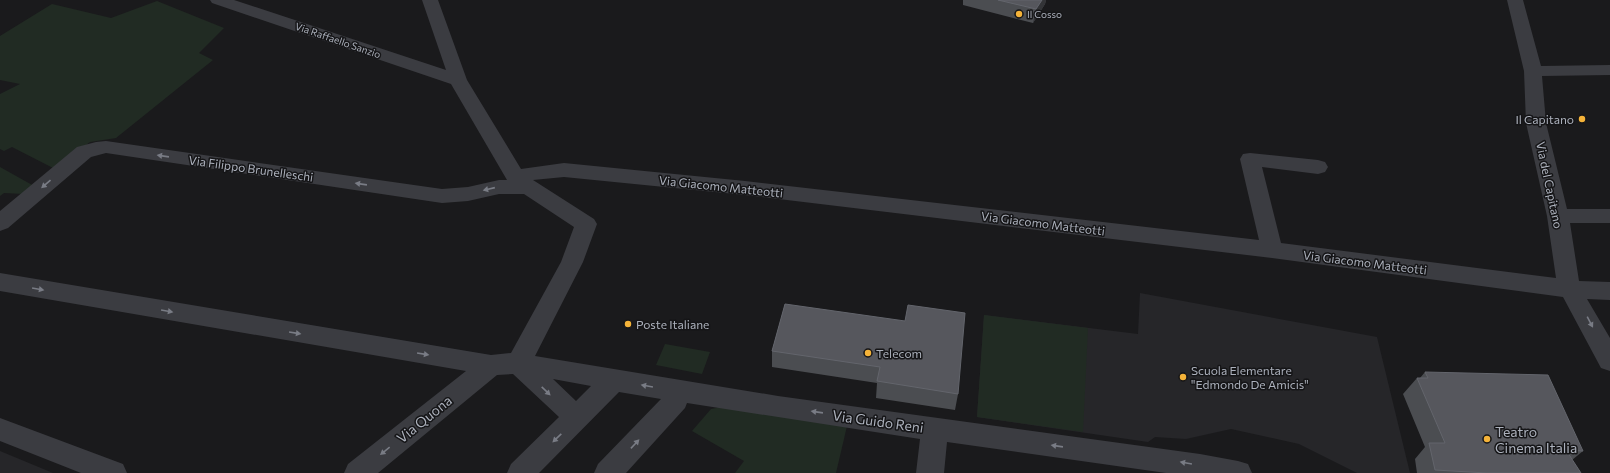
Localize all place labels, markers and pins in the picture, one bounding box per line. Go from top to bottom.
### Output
place label: Il Cosso [1027,8,1062,20]
marker: Il Cosso [1014,9,1024,19]
place label: Il Capitano [1515,112,1574,126]
marker: Il Capitano [1577,114,1587,124]
place label: Poste Italiane [636,317,709,331]
marker: Poste Italiane [623,319,633,329]
place label: Telecom [876,346,922,360]
marker: Telecom [863,348,873,358]
place label: Scuola Elementare "Edmondo De Amicis" [1191,363,1309,391]
marker: Scuola Elementare "Edmondo De Amicis" [1178,372,1188,382]
place label: Teatro Cinema Italia [1495,423,1577,456]
marker: Teatro Cinema Italia [1482,434,1492,444]

